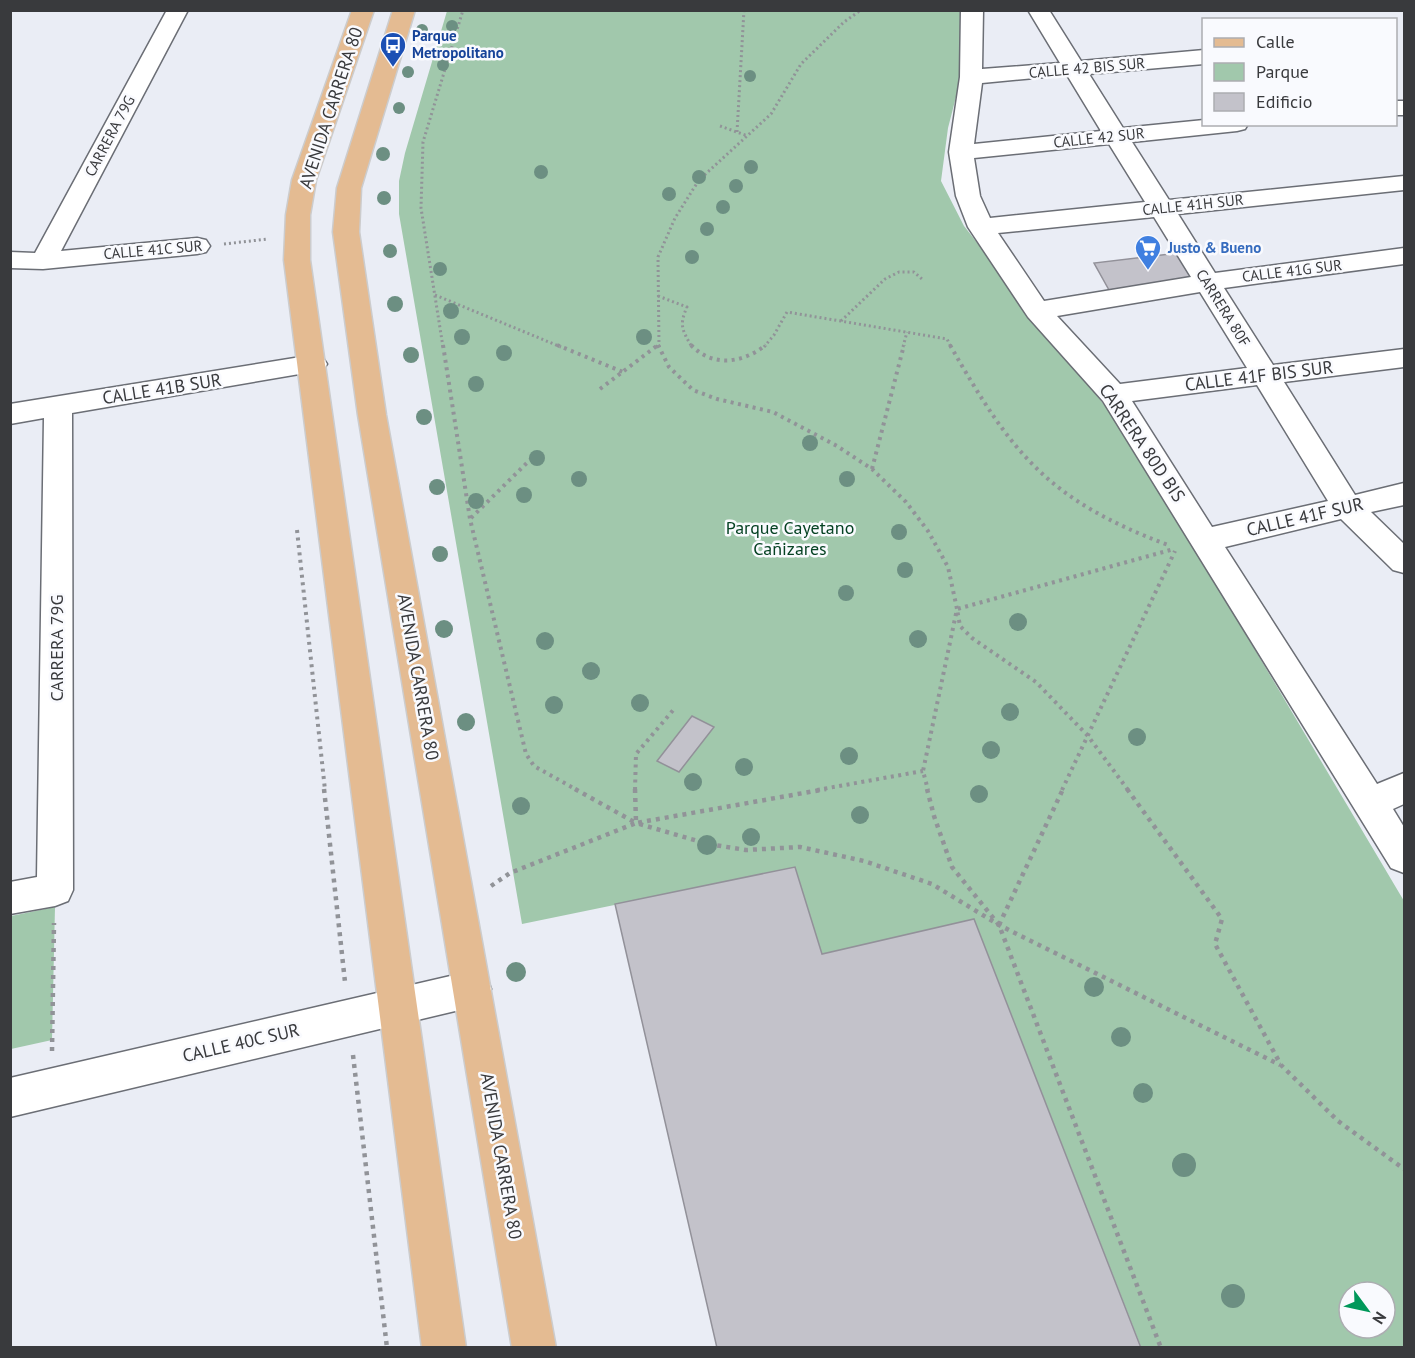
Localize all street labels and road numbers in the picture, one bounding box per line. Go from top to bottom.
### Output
street label: AVENIDA CARRERA 80 [294,24,368,192]
street label: CALLE 42 BIS SUR [1028,53,1146,82]
street label: CARRERA 79G [80,92,139,180]
street label: CALLE 42 SUR [1052,123,1146,152]
street label: CALLE 41H SUR [1141,190,1245,219]
street label: CALLE 41C SUR [103,236,203,263]
street label: CALLE 41G SUR [1241,255,1343,286]
street label: CARRERA 80F [1192,266,1255,350]
street label: CALLE 41F BIS SUR [1183,355,1335,396]
street label: CALLE 41B SUR [101,368,223,409]
street label: CARRERA 80D BIS [1094,379,1190,506]
street label: CALLE 41F SUR [1244,492,1366,541]
street label: AVENIDA CARRERA 80 [393,592,444,762]
street label: CARRERA 79G [45,595,68,701]
street label: CALLE 40C SUR [180,1018,302,1067]
street label: AVENIDA CARRERA 80 [476,1071,527,1241]

